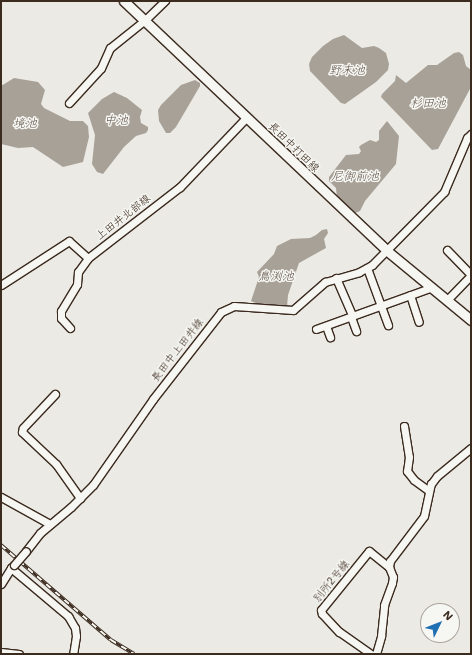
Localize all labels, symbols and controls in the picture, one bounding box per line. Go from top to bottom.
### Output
water label: 野末池 [329,63,365,77]
water label: 杉田池 [410,96,446,110]
water label: 中池 [104,113,128,127]
water label: 境池 [13,116,37,130]
street label: 長田中打田線 [266,119,322,175]
water label: 尼御前池 [331,169,379,183]
street label: 上田井北部線 [93,191,153,243]
water label: 鳥渕池 [258,269,294,283]
street label: 長田中上田井線 [148,316,206,384]
street label: 別所2号線 [310,557,352,605]
north arrow [420,603,460,643]
text: N [440,607,457,623]

